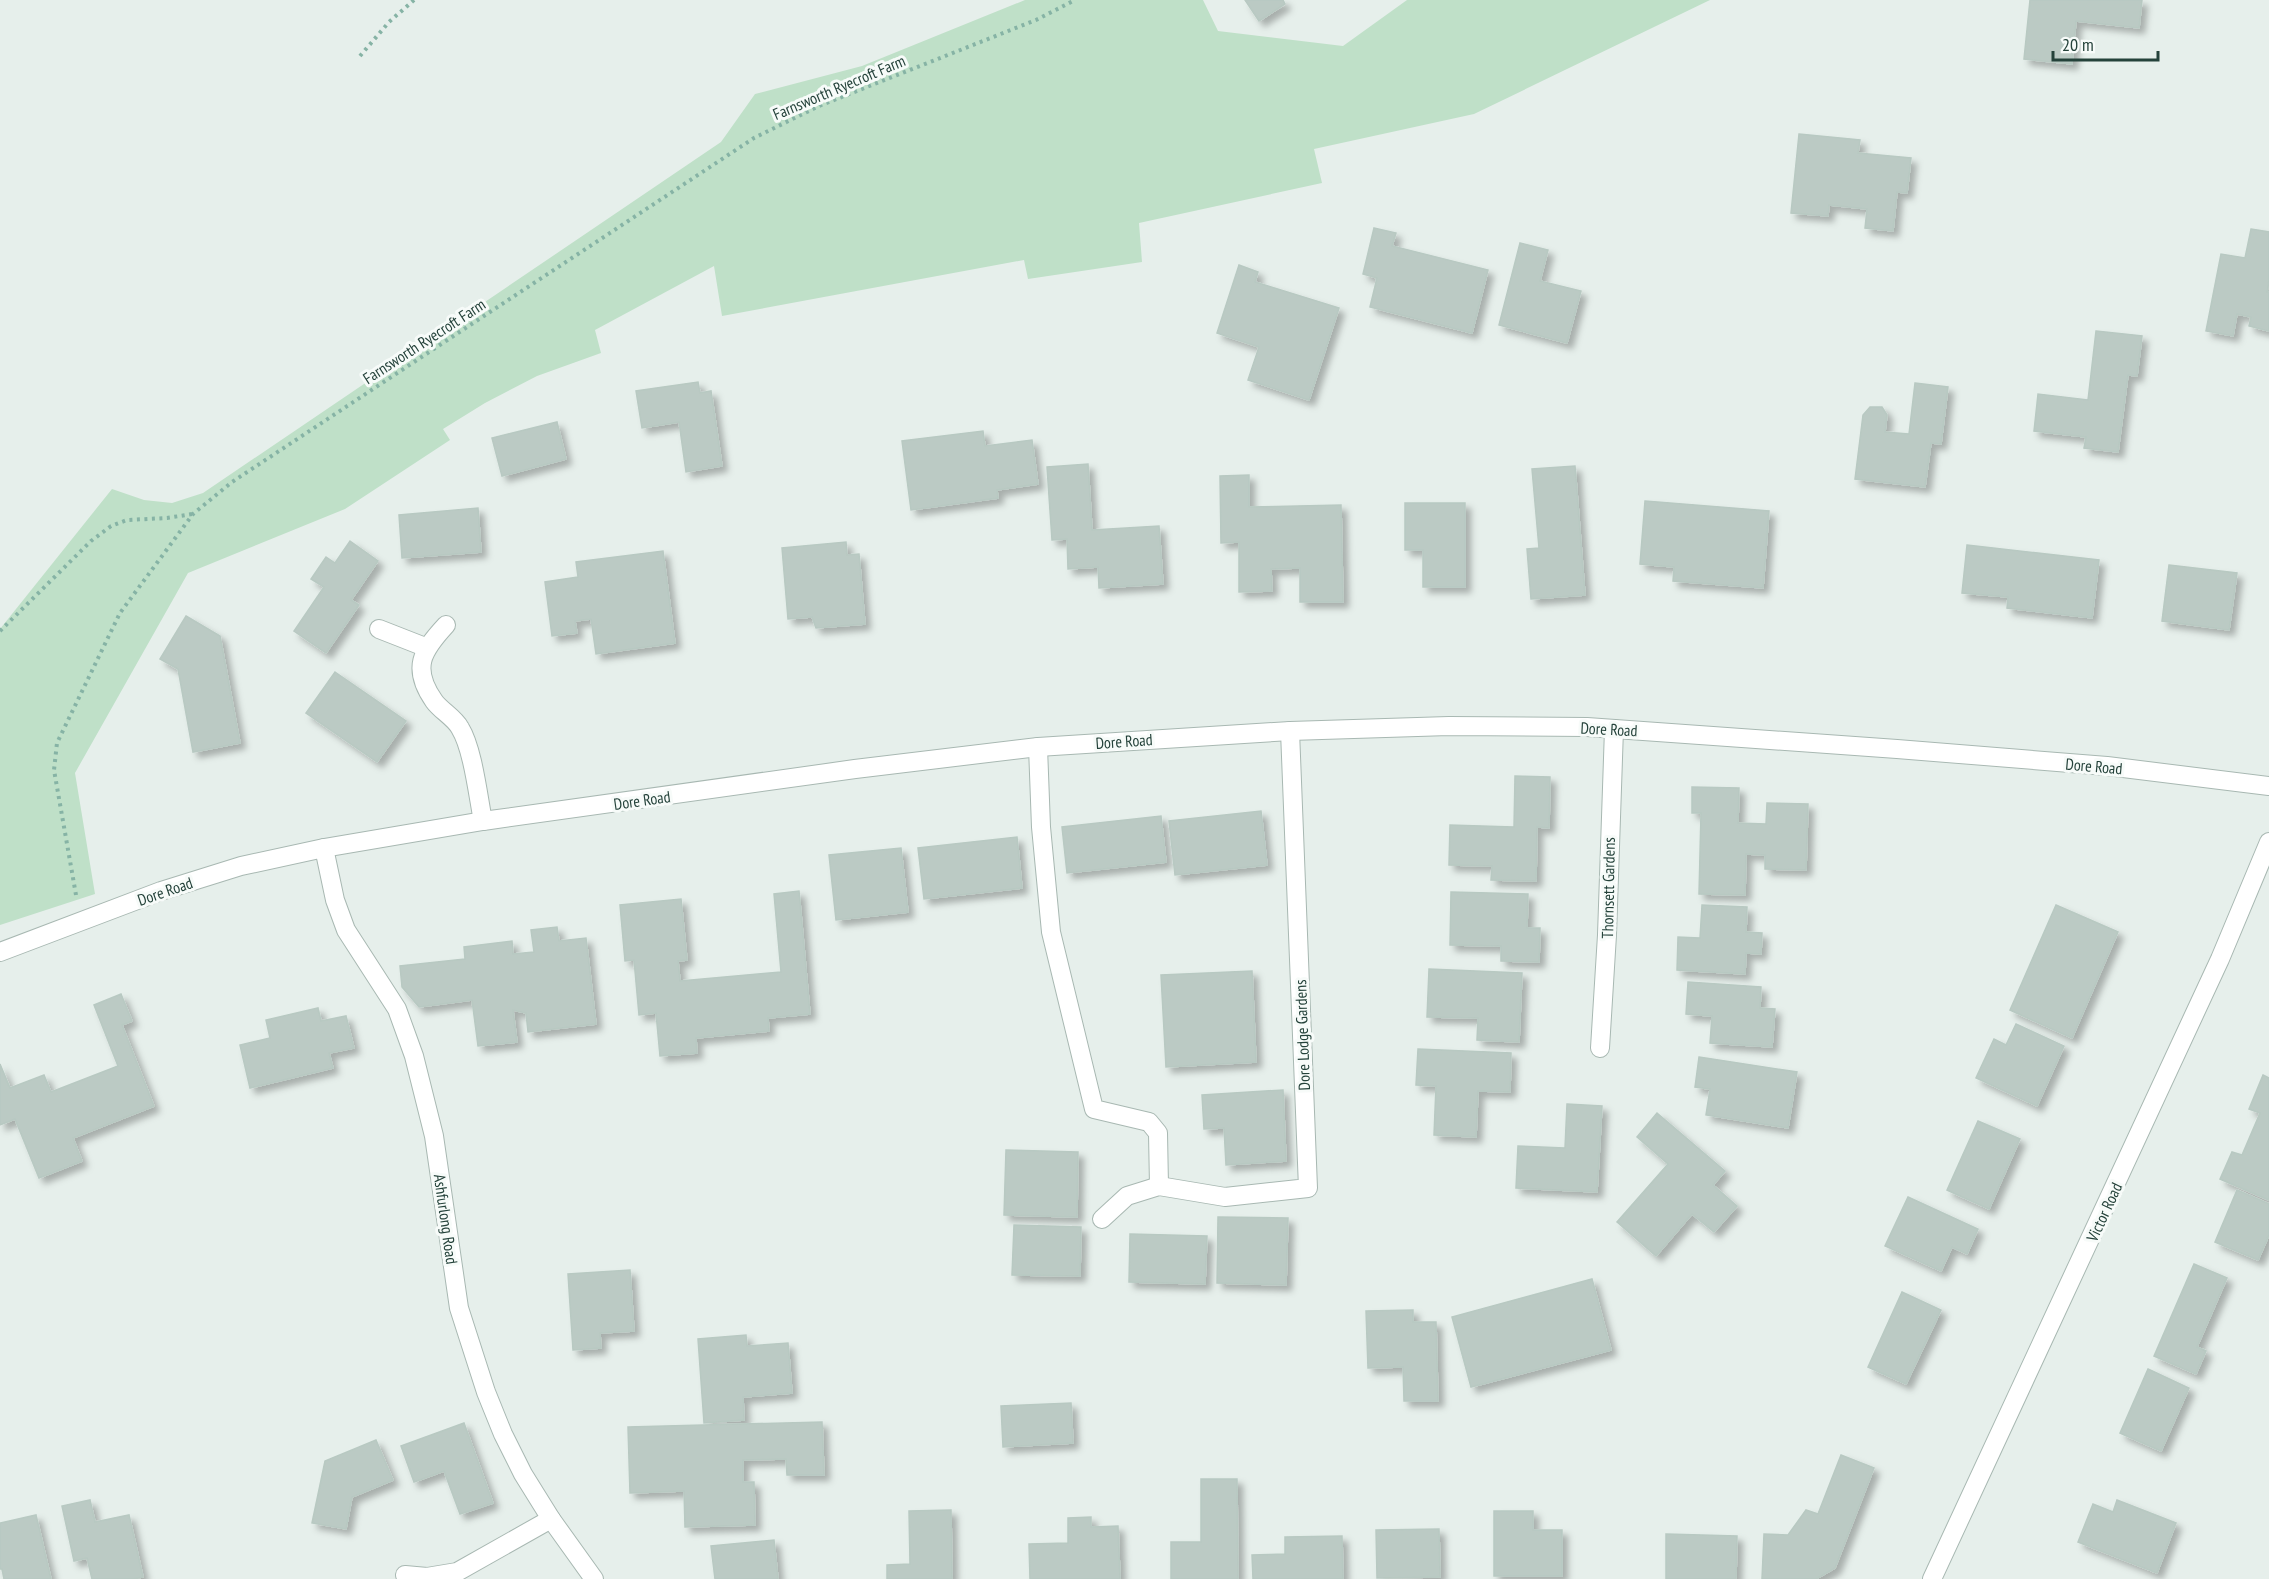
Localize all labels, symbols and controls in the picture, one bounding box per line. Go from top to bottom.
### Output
scale bar [2053,24,2158,62]
text: 20 m [2062,33,2094,56]
street label: Farnsworth Ryecroft Farm [770,50,908,124]
street label: Farnsworth Ryecroft Farm [359,294,489,388]
street label: Dore Road [1580,718,1638,740]
street label: Dore Road [1095,729,1153,753]
street label: Dore Road [2065,754,2123,778]
street label: Dore Road [612,786,672,814]
street label: Thornsett Gardens [1597,837,1619,939]
street label: Dore Road [135,872,195,910]
street label: Dore Lodge Gardens [1290,979,1314,1091]
street label: Ashfurlong Road [430,1173,462,1265]
street label: Victor Road [2081,1179,2126,1246]

